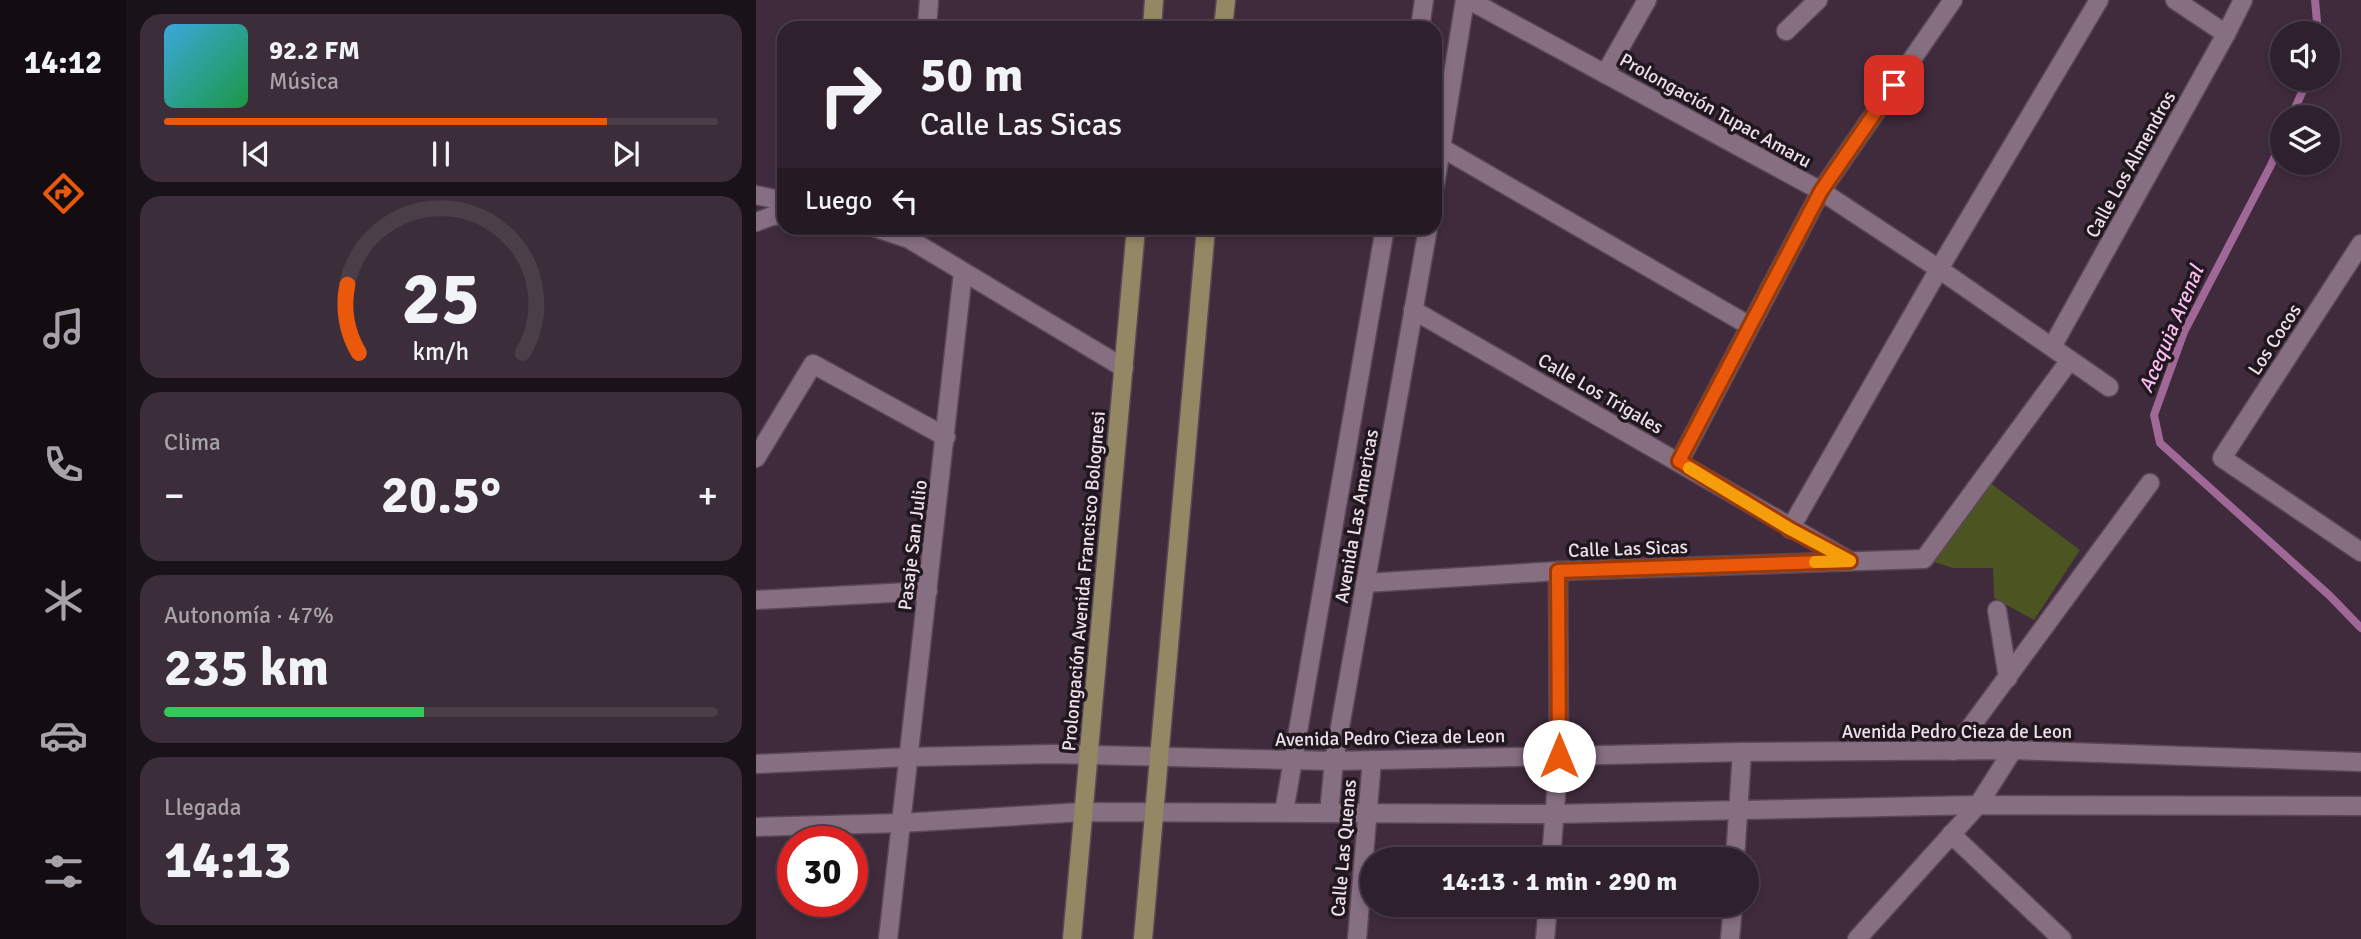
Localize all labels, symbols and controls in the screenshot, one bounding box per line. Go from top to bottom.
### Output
map controls [2270,21,2340,175]
button: sound [2270,21,2340,91]
text: 92.2 FM [269,35,360,67]
text: 14:12 [24,43,102,82]
text: 50 m [920,45,1023,105]
street label: Prolongación Tupac Amaru [1615,48,1816,174]
icon: right [805,49,896,140]
pin [1864,55,1924,115]
icon: arrive [1875,66,1913,104]
text: Música [269,67,339,96]
street label: Calle Los Almendros [2081,87,2181,242]
text: Calle Las Sicas [920,105,1122,144]
button: layers [2270,105,2340,175]
icon: previous [237,135,275,173]
icon: pause [422,135,460,173]
icon: next [607,135,645,173]
icon: directions [39,169,88,218]
icon: left [886,182,924,220]
text: Luego [805,185,872,217]
text: 25 [402,256,480,345]
water label: Acequia Arenal [2133,260,2210,396]
street label: Los Cocos [2243,299,2307,380]
icon: music [39,304,88,353]
text: km/h [413,336,469,367]
street label: Calle Los Trigales [1533,348,1668,440]
street label: Prolongación Avenida Francisco Bolognesi [1057,410,1111,752]
street label: Avenida Las Americas [1330,427,1384,605]
text: Clima [164,428,221,457]
icon: phone [39,440,88,489]
text: 20.5° [381,463,501,527]
text: − [164,472,185,519]
text: + [697,472,718,519]
street label: Pasaje San Julio [893,478,933,612]
street label: Calle Las Sicas [1568,535,1688,563]
icon: climate [39,576,88,625]
text: Autonomía · 47% [164,601,334,630]
text: 235 km [164,636,329,700]
icon: car [39,711,88,760]
position arrow [1522,719,1596,793]
street label: Avenida Pedro Cieza de Leon [1842,720,2072,744]
street label: Avenida Pedro Cieza de Leon [1275,724,1505,752]
street label: Calle Las Quenas [1326,778,1362,918]
text: Llegada [164,793,241,822]
speed limit sign: 30 [777,826,868,917]
text: 14:13 [164,828,292,892]
icon: filters [39,847,88,896]
text: 14:13 · 1 min · 290 m [1442,866,1677,898]

